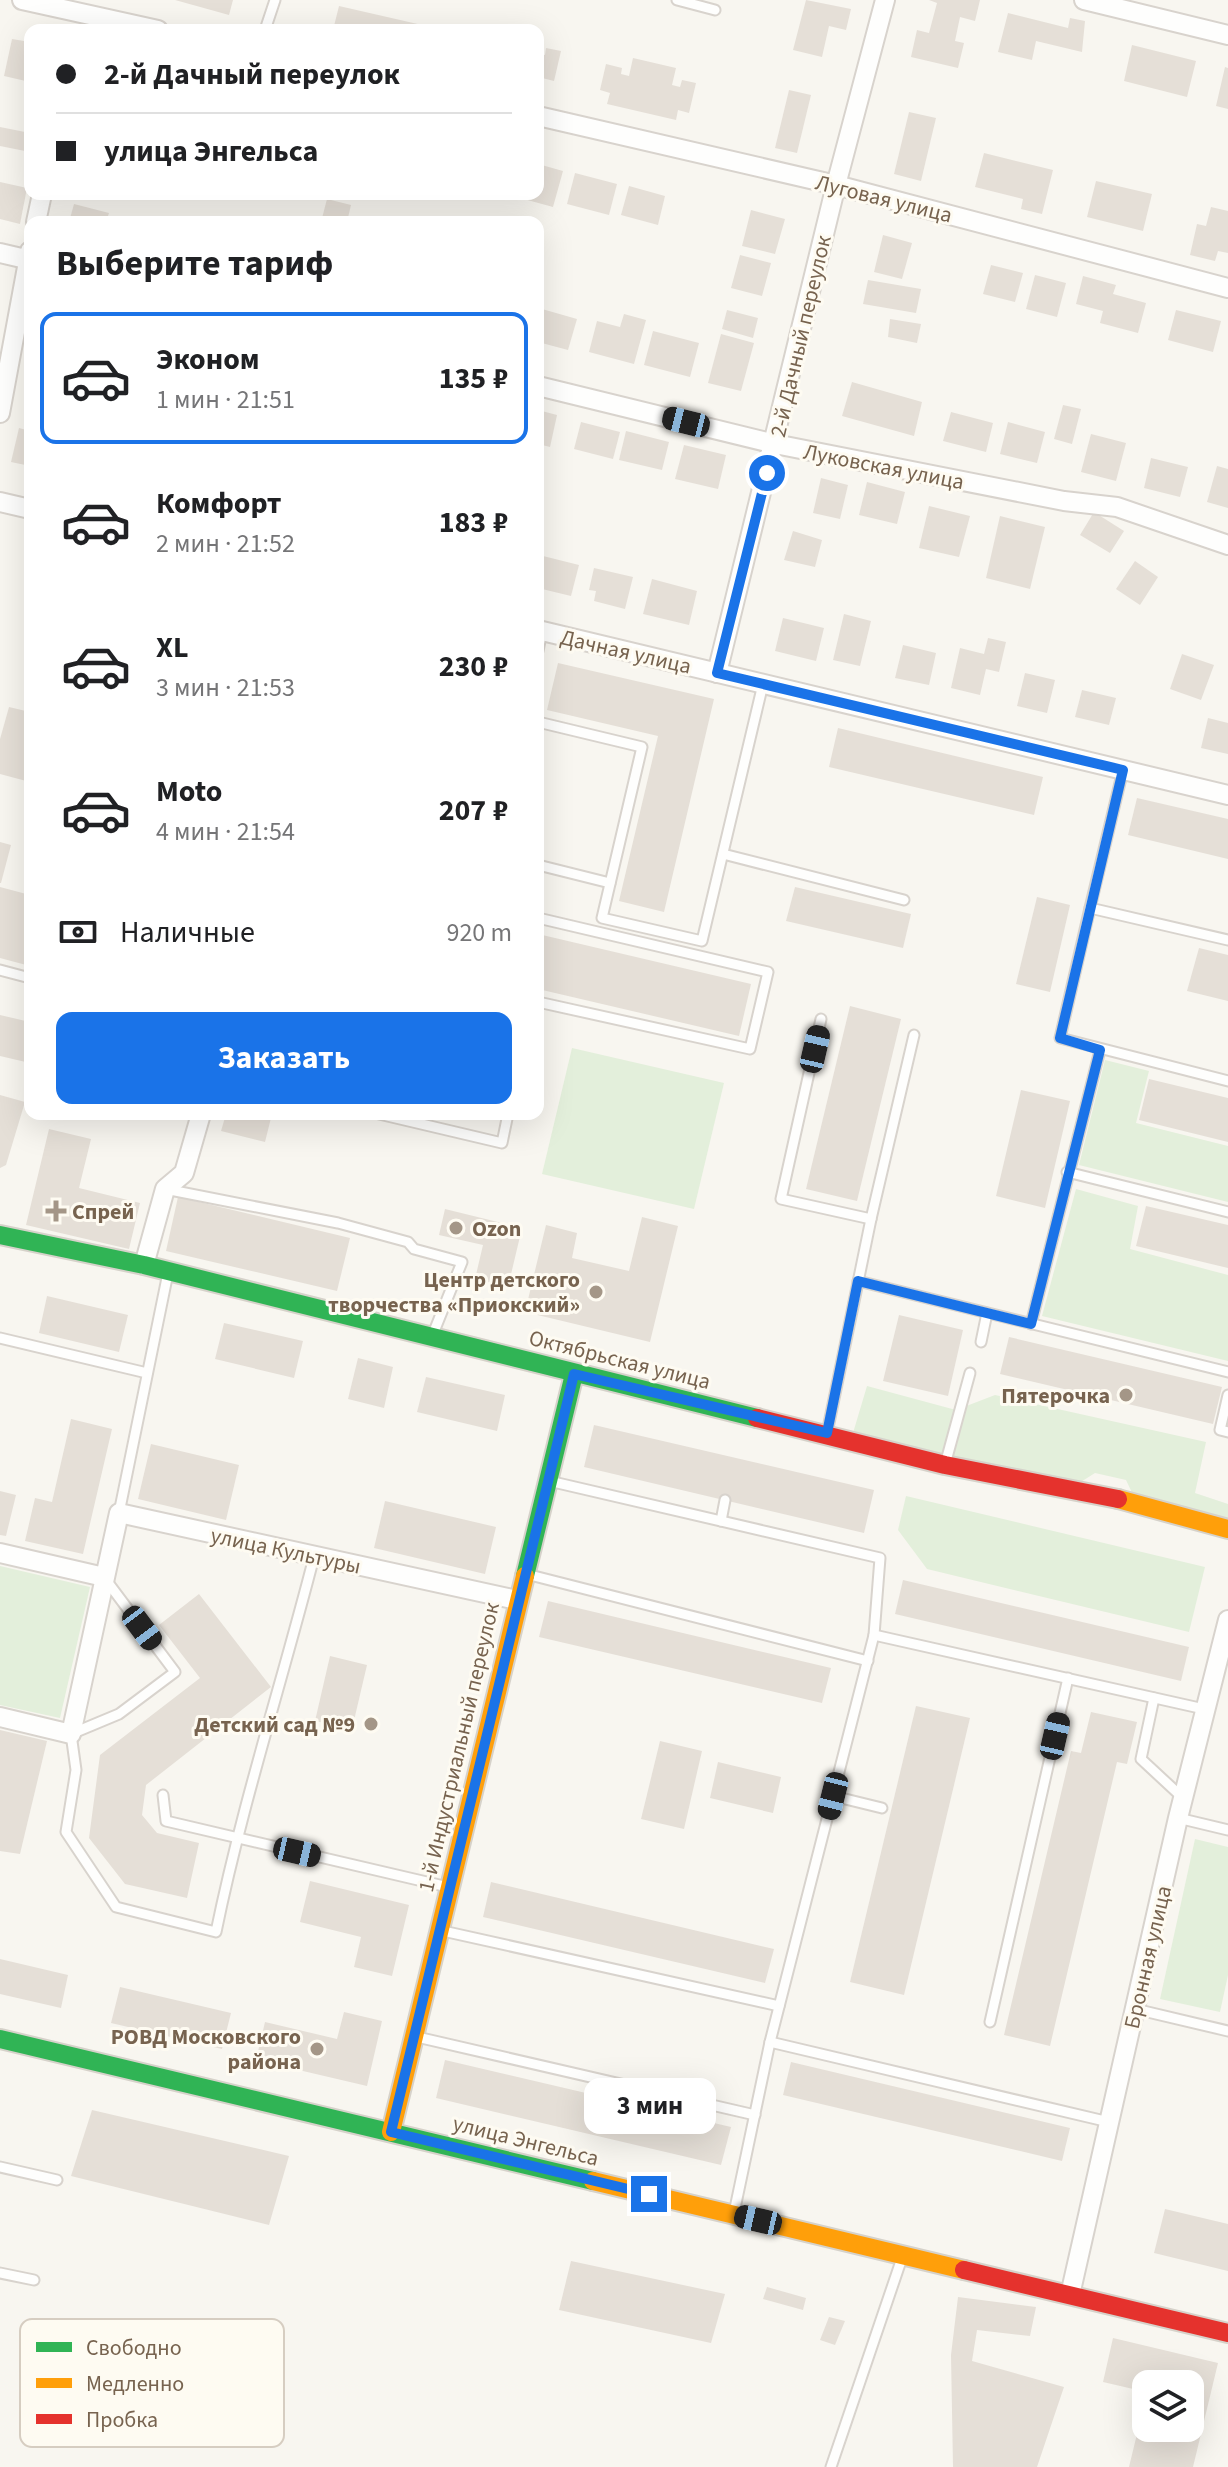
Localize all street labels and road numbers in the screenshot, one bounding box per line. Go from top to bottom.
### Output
street label: Луговая улица [812,167,955,231]
street label: 2-й Дачный переулок [762,232,840,440]
street label: Луковская улица [801,436,967,498]
street label: Дачная улица [557,621,694,683]
street label: Октябрьская улица [526,1322,714,1398]
street label: улица Культуры [208,1519,364,1583]
street label: 1-й Индустриальный переулок [410,1599,508,1895]
street label: Бронная улица [1116,1882,1180,2032]
street label: улица Энгельса [449,2107,602,2175]

